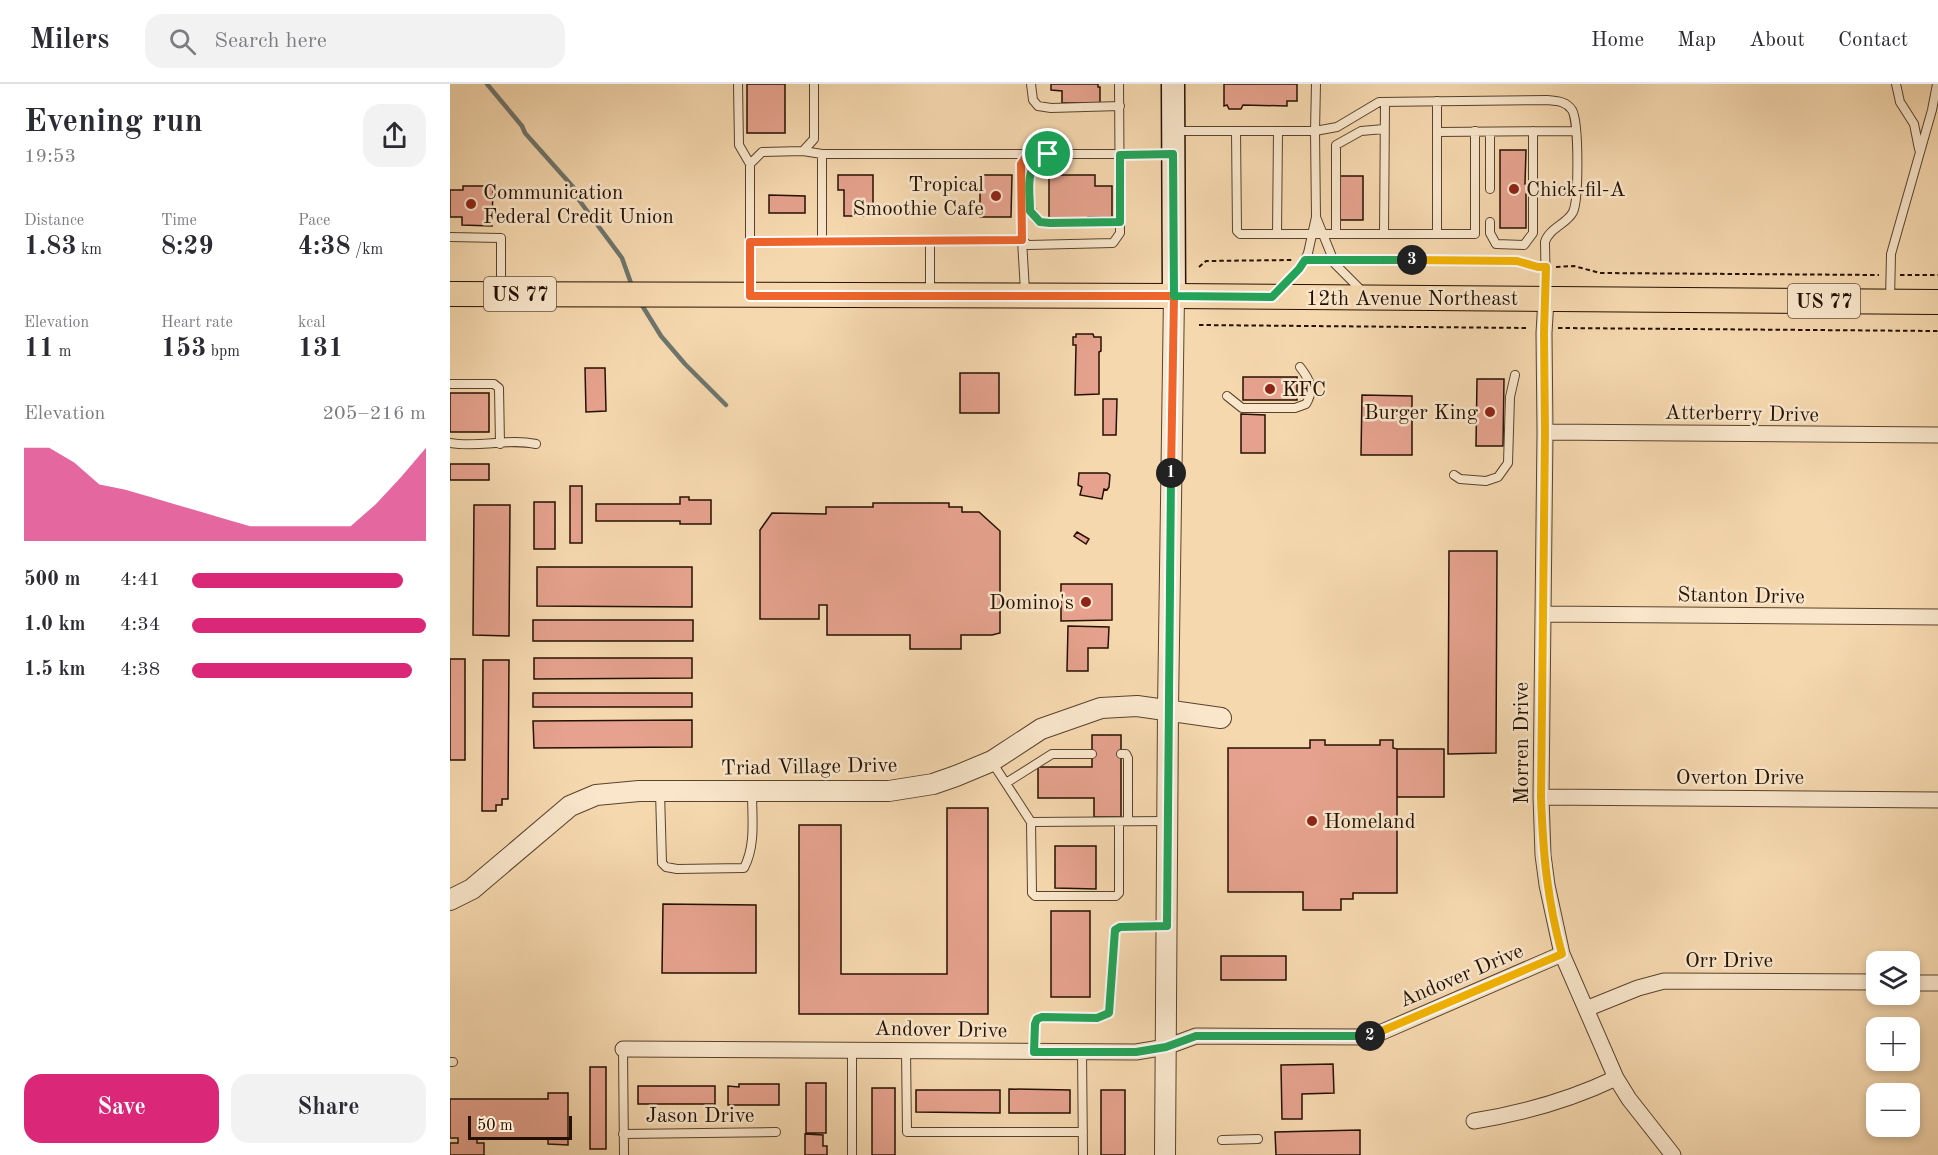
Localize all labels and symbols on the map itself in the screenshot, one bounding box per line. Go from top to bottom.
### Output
pin [1022,128,1073,179]
place label: Tropical Smoothie Cafe [852,175,984,220]
place label: Chick-fil-A [1526,180,1626,201]
marker: Chick-fil-A [1507,182,1521,196]
place label: Communication Federal Credit Union [483,183,674,228]
marker: Tropical Smoothie Cafe [989,189,1003,203]
marker: Communication Federal Credit Union [464,197,478,211]
pin: 3 [1397,245,1427,275]
road number: US 77 [484,277,556,311]
road number: US 77 [1788,284,1860,318]
street label: 12th Avenue Northeast [1306,289,1518,310]
place label: KFC [1282,380,1326,401]
marker: KFC [1263,382,1277,396]
place label: Burger King [1364,403,1479,424]
street label: Atterberry Drive [1665,403,1819,426]
marker: Burger King [1483,405,1497,419]
pin: 1 [1156,458,1186,488]
street label: Stanton Drive [1677,585,1805,608]
place label: Domino's [989,593,1074,614]
marker: Domino's [1079,595,1093,609]
street label: Morren Drive [1512,682,1533,804]
street label: Triad Village Drive [721,755,897,780]
street label: Overton Drive [1676,768,1804,789]
place label: Homeland [1324,812,1416,833]
marker: Homeland [1305,814,1319,828]
street label: Andover Drive [1396,941,1527,1012]
street label: Orr Drive [1685,951,1773,972]
street label: Andover Drive [875,1019,1007,1042]
pin: 2 [1355,1021,1385,1051]
street label: Jason Drive [646,1106,754,1127]
scale bar [468,1113,572,1140]

